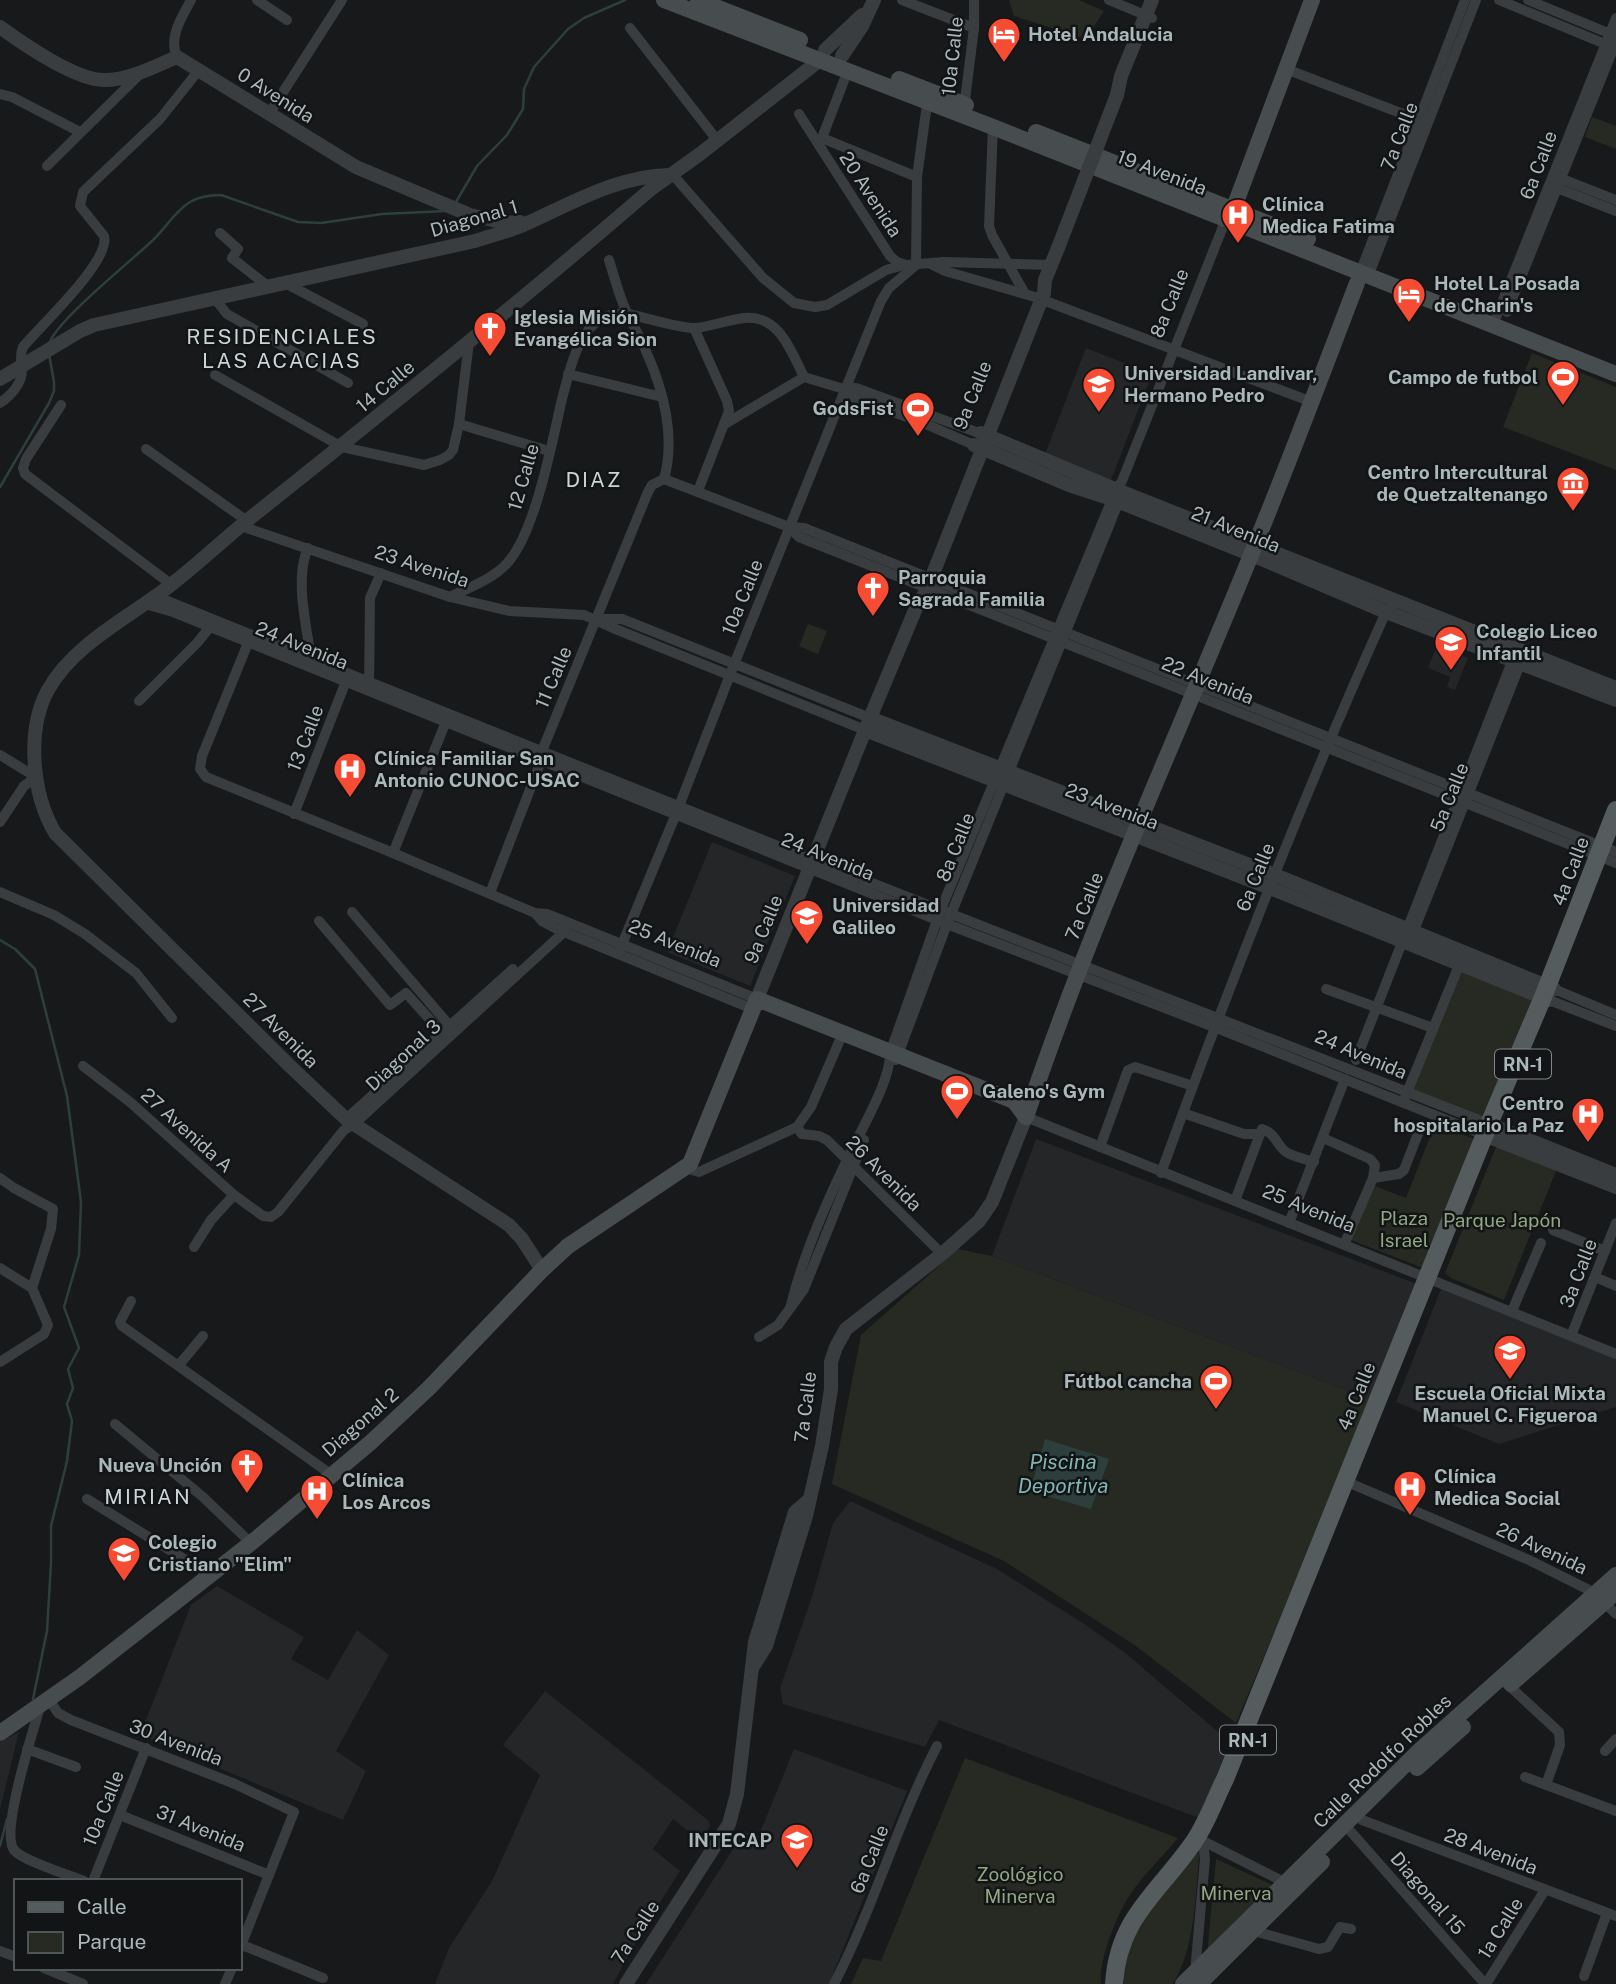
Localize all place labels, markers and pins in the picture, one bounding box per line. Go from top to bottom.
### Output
hotel icon: Hotel Andalucia [985,15,1023,64]
place label: Hotel Andalucia [1028,23,1173,45]
place label: Clínica Medica Fatima [1262,193,1395,237]
hospital icon: Clínica Medica Fatima [1219,196,1257,245]
place label: Hotel La Posada de Charin's [1434,272,1580,316]
hotel icon: Hotel La Posada de Charin's [1390,275,1428,324]
place label: Iglesia Misión Evangélica Sion [514,306,657,350]
church icon: Iglesia Misión Evangélica Sion [471,309,509,358]
sports icon: Campo de futbol [1544,358,1582,407]
place label: Universidad Landivar, Hermano Pedro [1124,362,1318,406]
school or university icon: Universidad Landivar, Hermano Pedro [1080,365,1118,414]
place label: Campo de futbol [1388,366,1538,388]
sports icon: GodsFist [899,389,937,438]
place label: GodsFist [812,397,894,419]
place label: Centro Intercultural de Quetzaltenango [1367,461,1548,505]
museum icon: Centro Intercultural de Quetzaltenango [1554,464,1592,513]
place label: Parroquia Sagrada Familia [898,566,1045,610]
church icon: Parroquia Sagrada Familia [854,569,892,618]
place label: Colegio Liceo Infantil [1476,620,1598,664]
school or university icon: Colegio Liceo Infantil [1432,623,1470,672]
place label: Clínica Familiar San Antonio CUNOC-USAC [374,747,580,791]
hospital icon: Clínica Familiar San Antonio CUNOC-USAC [331,750,369,799]
place label: Universidad Galileo [832,894,939,938]
school or university icon: Universidad Galileo [788,897,826,946]
sports icon: Galeno's Gym [938,1072,976,1121]
place label: Galeno's Gym [982,1080,1105,1102]
place label: Centro hospitalario La Paz [1393,1092,1564,1136]
hospital icon: Centro hospitalario La Paz [1569,1095,1607,1144]
school or university icon: Escuela Oficial Mixta Manuel C. Figueroa [1491,1332,1529,1381]
sports icon: Fútbol cancha [1197,1362,1235,1411]
place label: Fútbol cancha [1064,1370,1192,1392]
place label: Escuela Oficial Mixta Manuel C. Figueroa [1414,1382,1606,1426]
church icon: Nueva Unción [228,1446,266,1495]
place label: Nueva Unción [98,1454,222,1476]
place label: Clínica Medica Social [1434,1465,1561,1509]
hospital icon: Clínica Medica Social [1391,1468,1429,1517]
place label: Clínica Los Arcos [342,1469,431,1513]
hospital icon: Clínica Los Arcos [298,1472,336,1521]
place label: Colegio Cristiano "Elim" [148,1531,292,1575]
school or university icon: Colegio Cristiano "Elim" [105,1534,143,1583]
school or university icon: INTECAP [778,1821,816,1870]
place label: INTECAP [688,1829,772,1851]

